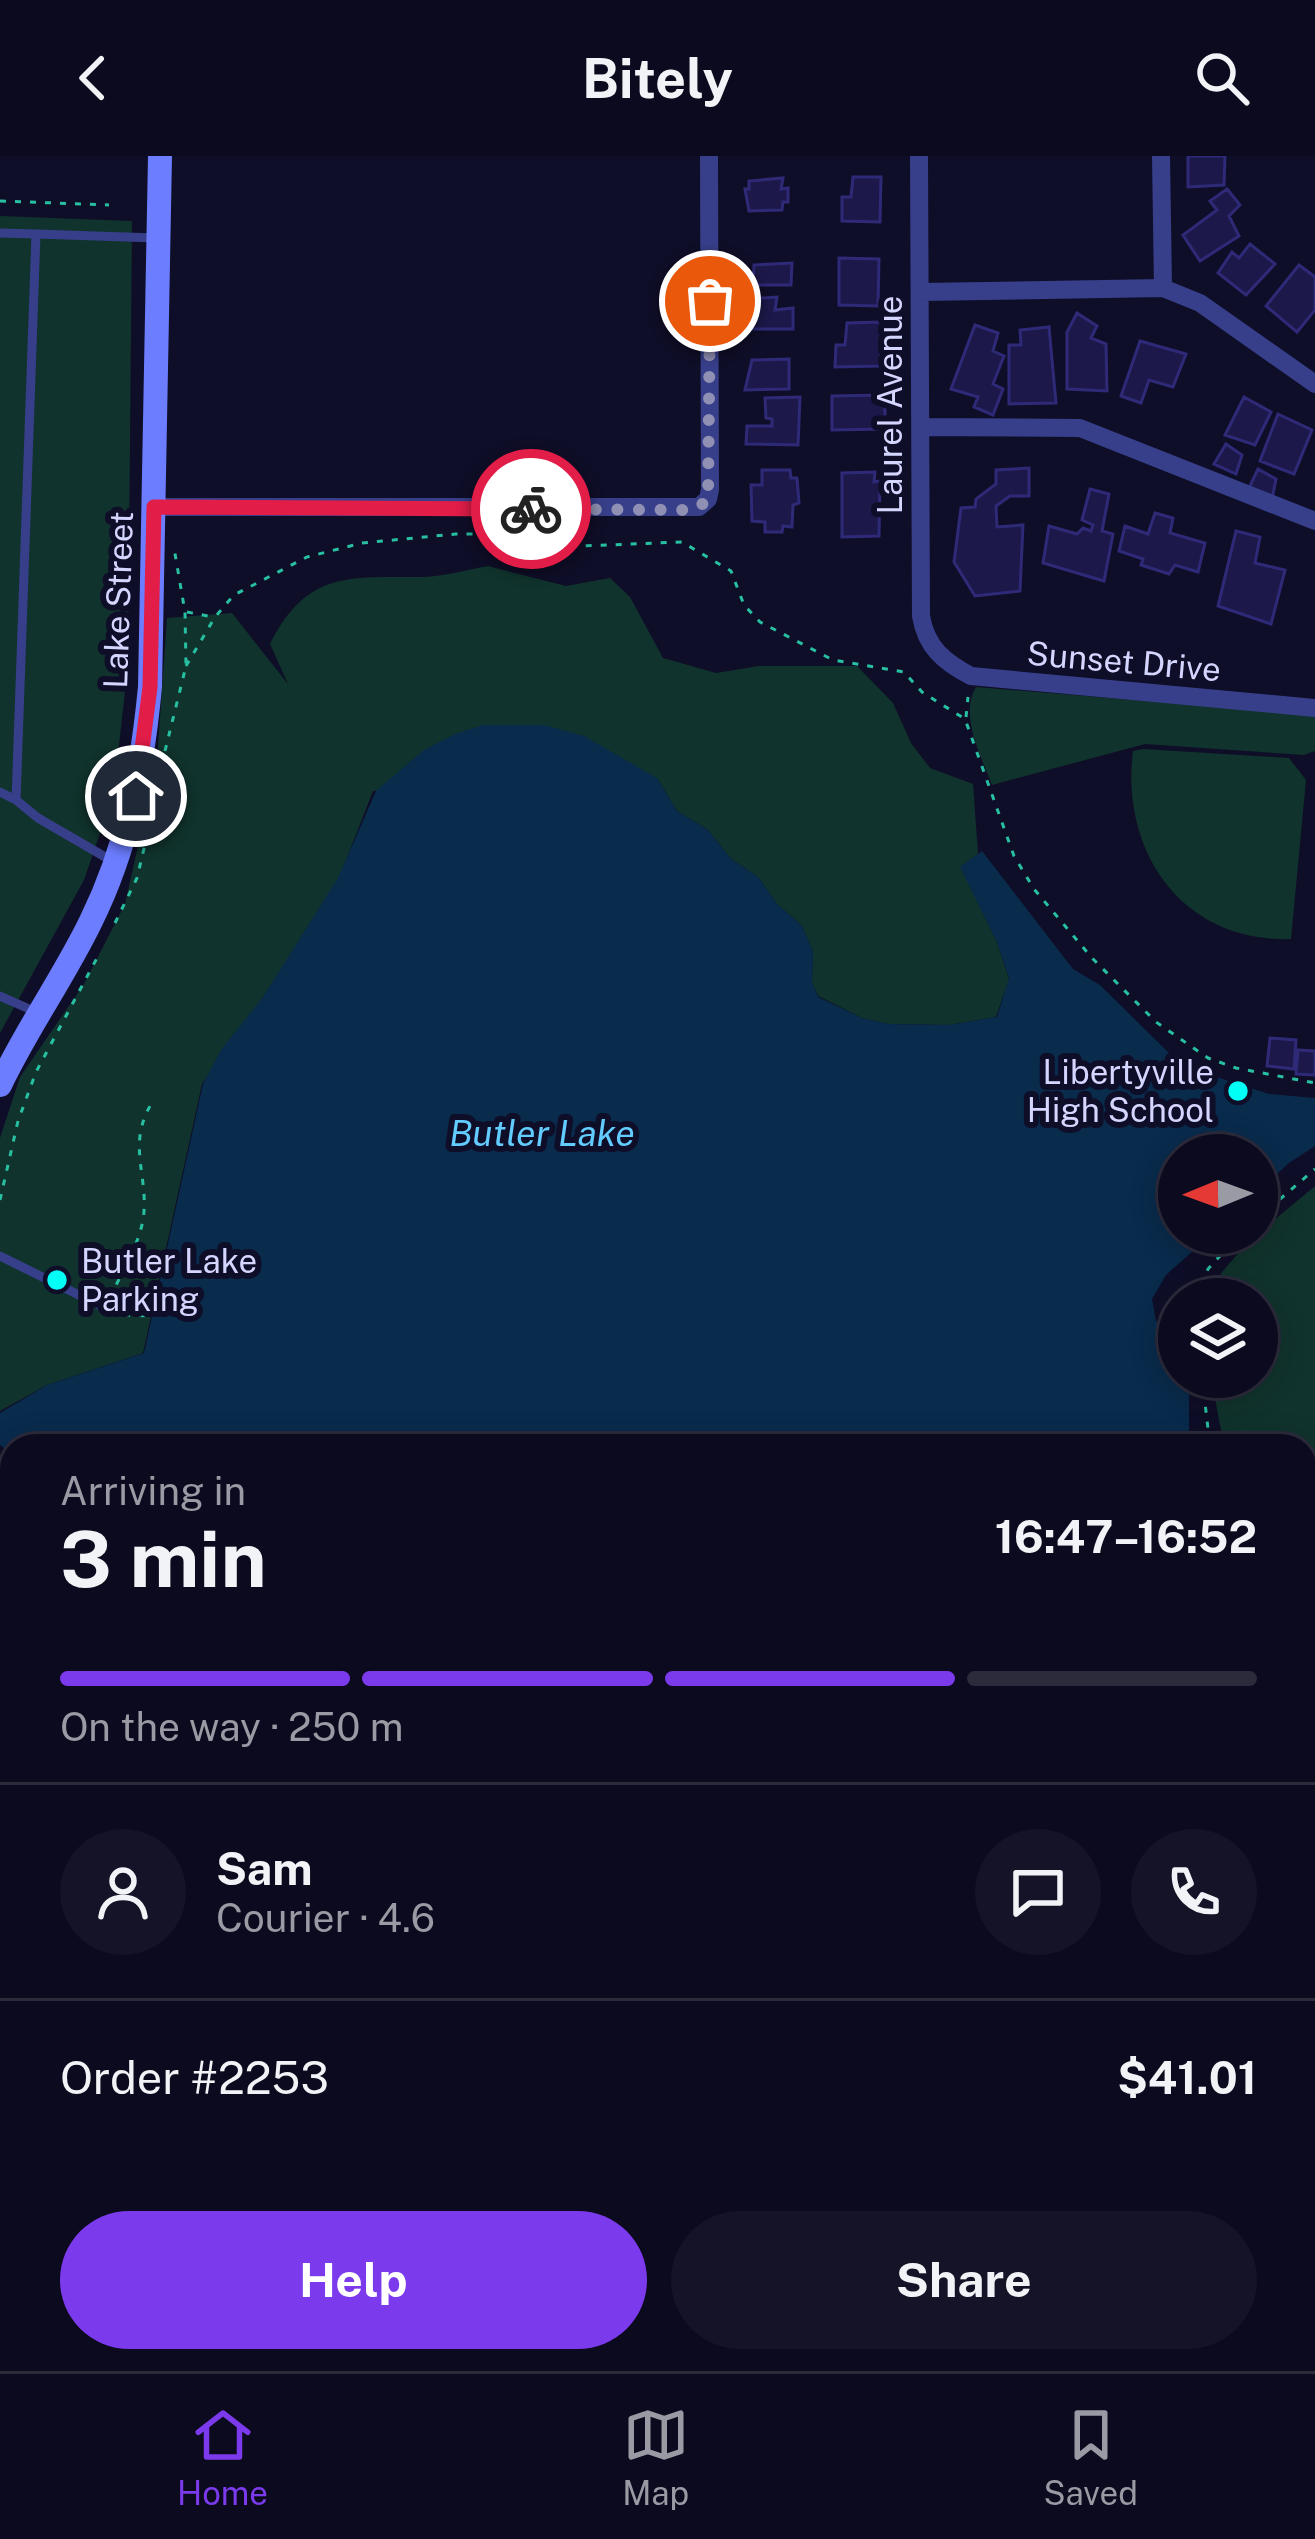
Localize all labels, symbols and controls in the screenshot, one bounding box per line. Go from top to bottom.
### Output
icon: back [60,45,126,111]
icon: search [1189,45,1255,111]
text: Bitely [582,47,733,110]
pin [659,250,761,352]
icon: bag [677,268,743,334]
street label: Laurel Avenue [871,296,909,514]
courier [471,449,591,569]
icon: bike [498,476,564,542]
street label: Lake Street [96,511,140,689]
street label: Sunset Drive [1025,634,1223,688]
pin [85,745,187,847]
icon: home [103,763,169,829]
place label: Libertyville High School [1027,1053,1214,1129]
marker: Libertyville High School [1225,1078,1251,1104]
water label: Butler Lake [449,1112,635,1154]
north arrow [1158,1134,1278,1254]
map controls [1158,1134,1278,1398]
place label: Butler Lake Parking [81,1242,257,1318]
marker: Butler Lake Parking [44,1267,70,1293]
button: layers [1158,1278,1278,1398]
text: Arriving in [60,1468,246,1514]
text: 16:47–16:52 [995,1510,1257,1563]
text: 3 min [60,1513,267,1605]
text: On the way · 250 m [60,1704,404,1750]
button: person [60,1829,186,1955]
button: chat [975,1829,1101,1955]
button: phone [1131,1829,1257,1955]
text: Sam [216,1842,313,1895]
text: Courier · 4.6 [216,1895,435,1941]
text: Order #2253 [60,2051,329,2104]
text: $41.01 [1117,2051,1257,2104]
button: Help [60,2211,647,2349]
button: Share [671,2211,1257,2349]
tab: Home [177,2402,268,2512]
tab: Map [622,2402,689,2512]
tab: Saved [1043,2402,1138,2512]

